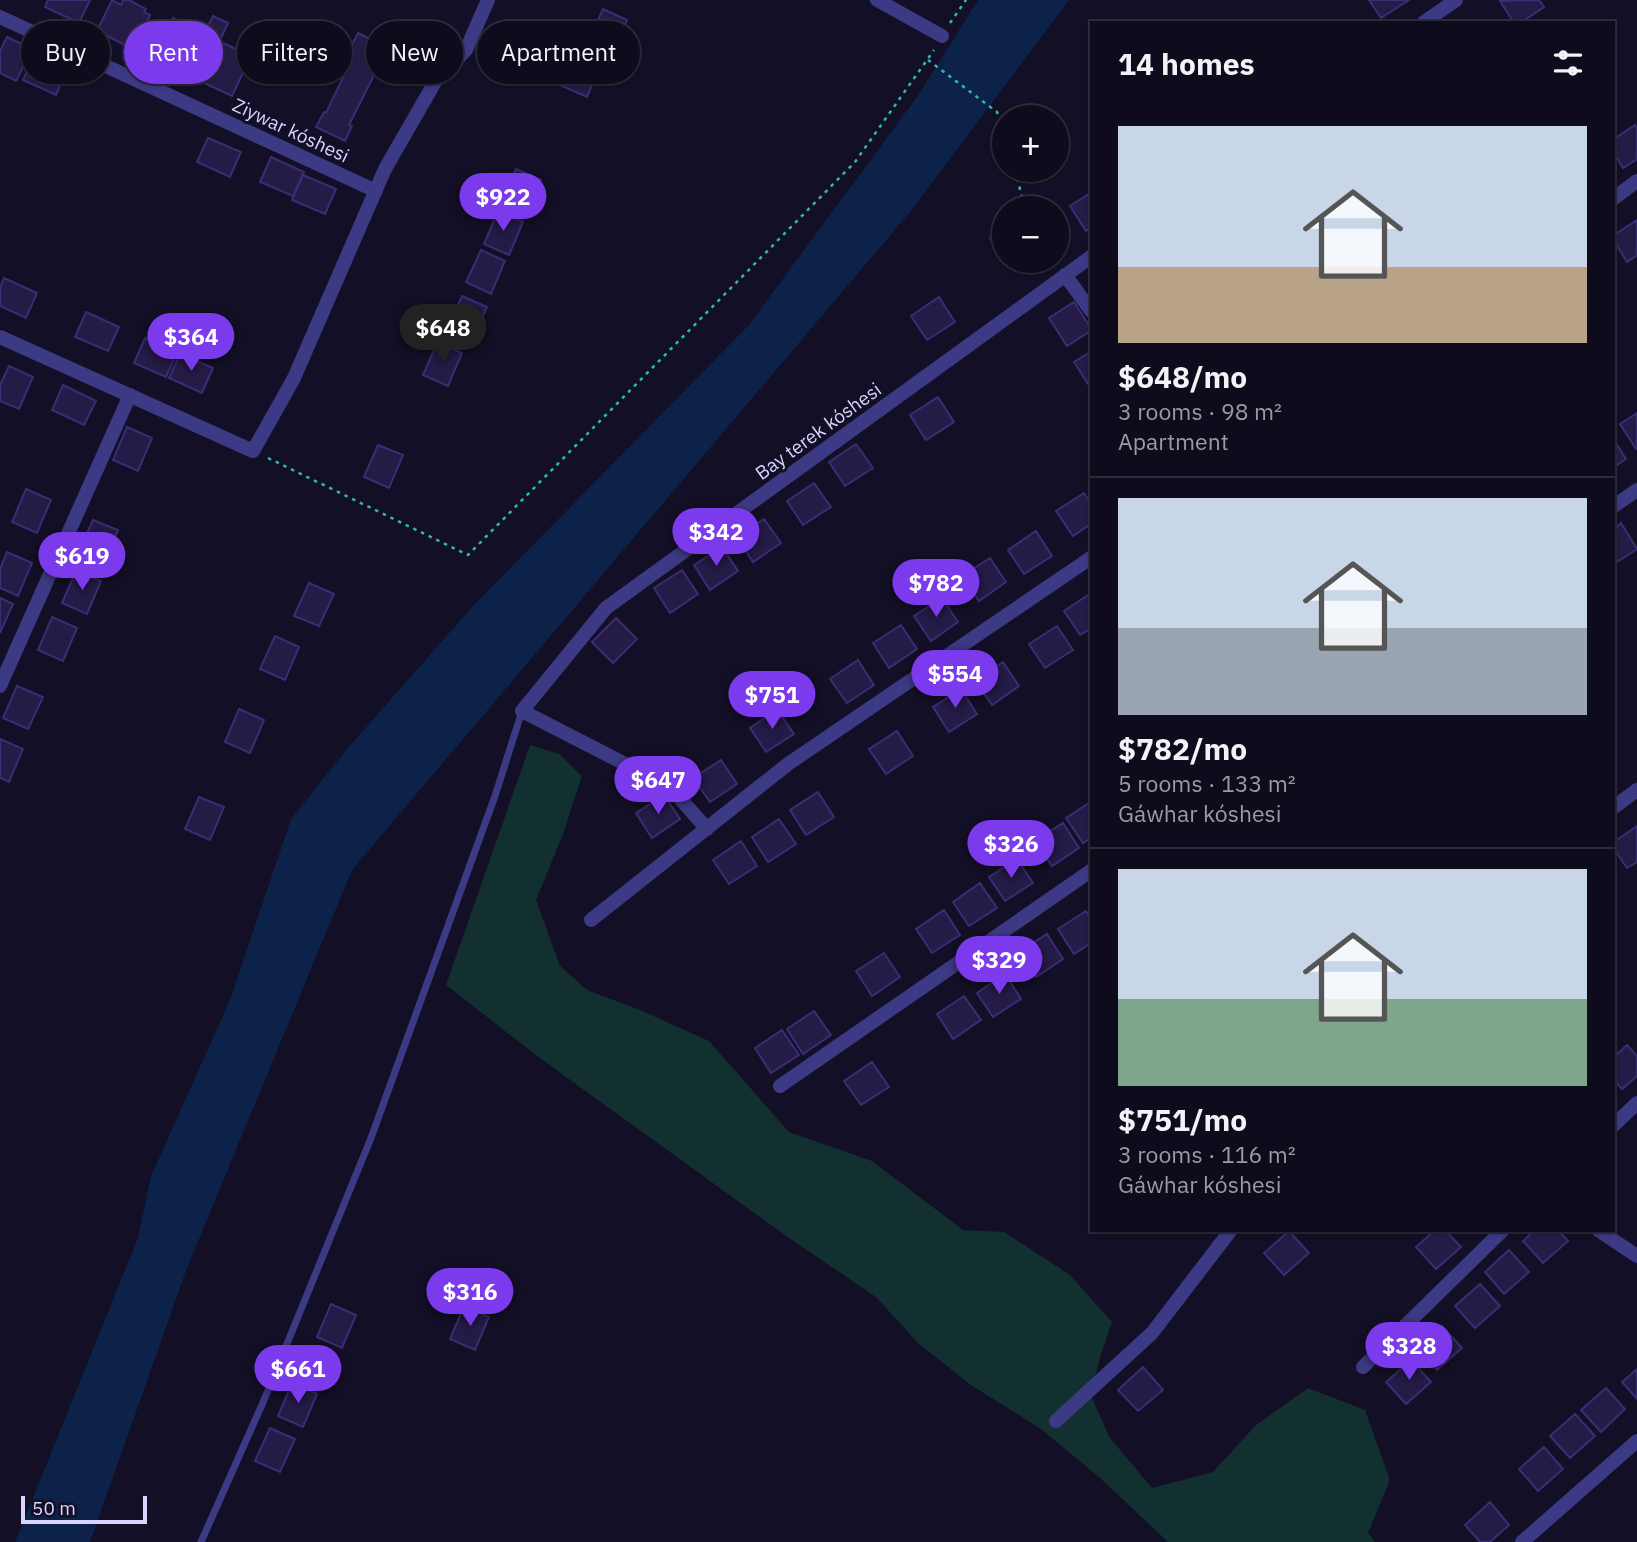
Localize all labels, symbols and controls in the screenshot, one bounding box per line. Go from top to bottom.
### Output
chip: Buy [21,21,110,84]
chip: Rent [124,21,223,84]
chip: Filters [237,21,352,84]
chip: New [366,21,463,84]
chip: Apartment [477,21,640,84]
text: 14 homes [1118,44,1255,83]
icon: filters [1549,44,1587,82]
street label: Ziywar kóshesi [229,92,353,168]
map controls [992,105,1069,273]
button: + [992,105,1069,182]
icon: home [1290,171,1416,297]
pin: $922 [462,174,544,233]
text: $922 [475,181,531,211]
button: − [992,196,1069,273]
pin: $648 [402,304,484,364]
text: $648 [415,312,471,342]
pin: $364 [150,314,232,373]
text: $364 [163,321,219,351]
text: $648/mo [1118,357,1247,396]
street label: Bay terek kóshesi [750,377,886,485]
text: 3 rooms · 98 m² [1118,396,1282,426]
text: Apartment [1118,426,1229,456]
pin: $342 [675,508,757,568]
text: $342 [688,516,744,546]
pin: $619 [41,532,123,592]
text: $619 [54,540,110,570]
icon: home [1290,543,1416,669]
pin: $782 [895,560,977,619]
text: $782 [908,567,964,597]
pin: $554 [914,650,996,710]
text: $554 [927,658,983,688]
pin: $751 [731,672,813,731]
text: $751 [744,679,800,709]
text: $782/mo [1118,729,1247,768]
pin: $647 [617,756,699,816]
text: $647 [630,764,686,794]
text: 5 rooms · 133 m² [1118,768,1296,798]
text: Gáwhar kóshesi [1118,798,1282,828]
pin: $326 [970,820,1052,880]
text: $326 [983,828,1039,858]
icon: home [1290,914,1416,1040]
pin: $329 [958,936,1040,996]
text: $329 [971,944,1027,974]
text: $751/mo [1118,1100,1247,1139]
text: 3 rooms · 116 m² [1118,1139,1296,1169]
text: Gáwhar kóshesi [1118,1169,1282,1199]
pin: $316 [429,1268,511,1328]
text: $316 [442,1276,498,1306]
pin: $328 [1368,1322,1450,1382]
text: $328 [1381,1330,1437,1360]
pin: $661 [257,1346,339,1405]
text: $661 [270,1353,326,1383]
scale bar [21,1493,147,1525]
text: 50 m [32,1496,76,1520]

